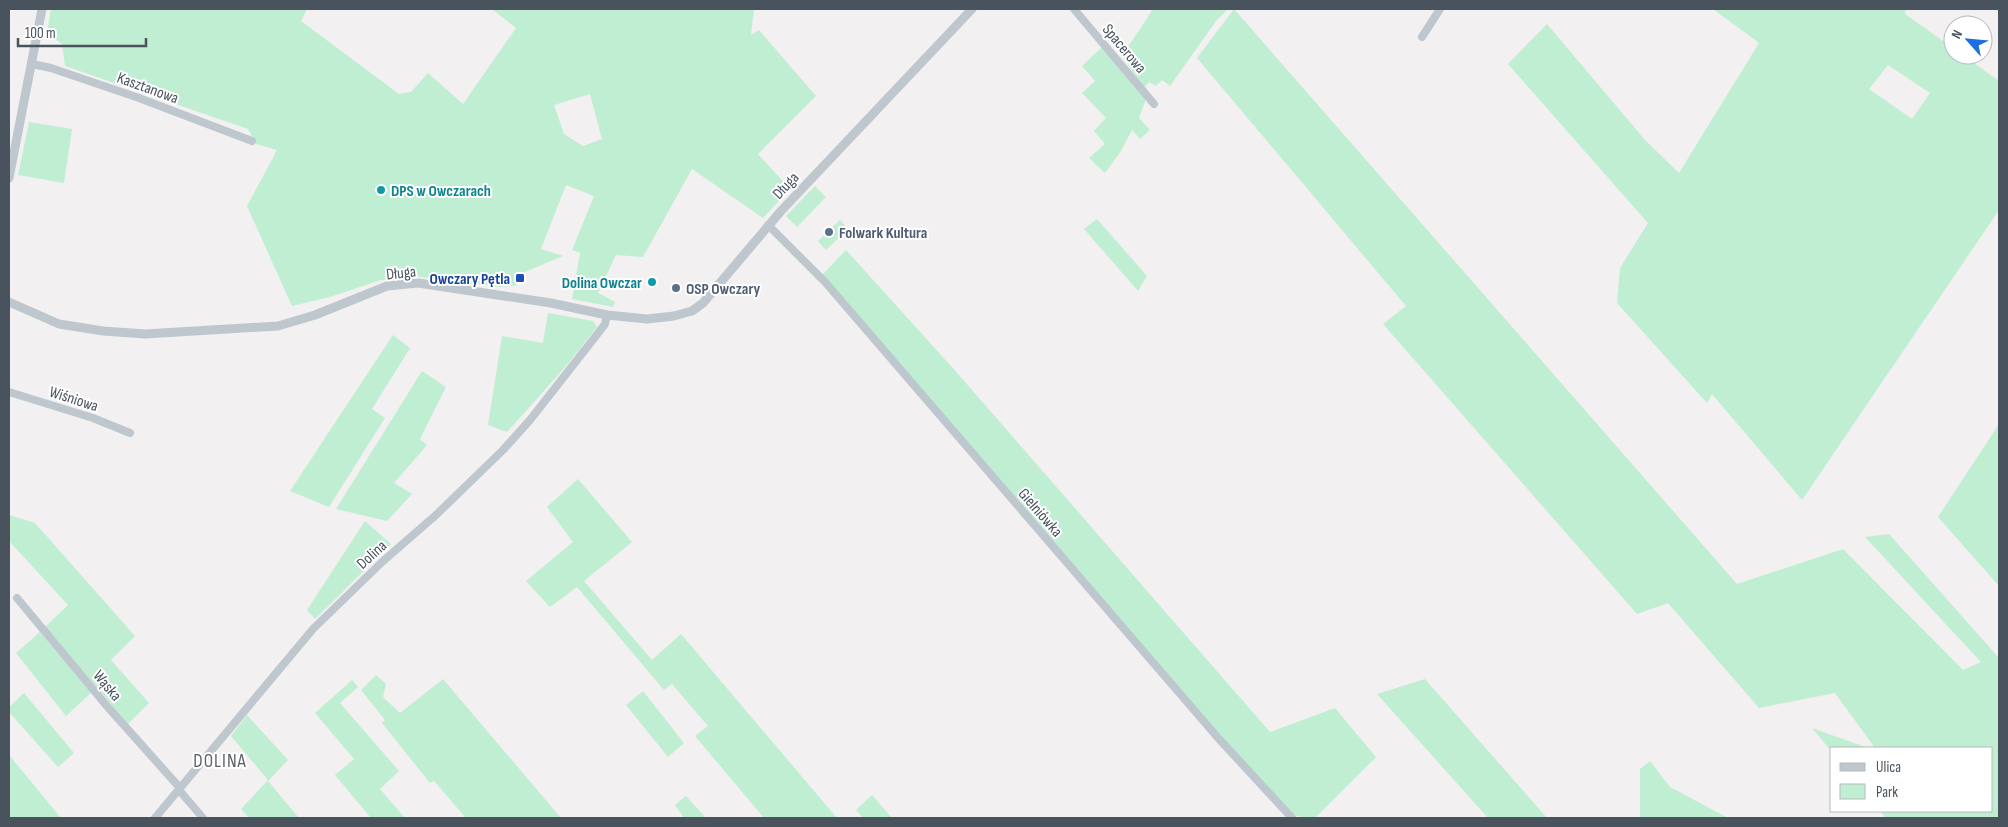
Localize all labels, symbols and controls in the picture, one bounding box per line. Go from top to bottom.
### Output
scale bar [18,15,145,47]
north arrow [1943,15,1993,65]
street label: Spacerowa [1098,21,1150,77]
text: 100 m [25,24,56,43]
text: N [1948,27,1966,42]
street label: Kasztanowa [114,69,181,108]
street label: Długa [769,169,803,203]
place label: DPS w Owczarach [391,182,491,201]
marker: DPS w Owczarach [375,184,387,196]
place label: Folwark Kultura [839,224,927,243]
marker: Folwark Kultura [823,226,835,238]
street label: Długa [385,262,417,285]
place label: Owczary Pętla [429,270,510,289]
marker: Owczary Pętla [514,272,526,284]
place label: Dolina Owczar [562,274,642,293]
marker: Dolina Owczar [646,276,658,288]
place label: OSP Owczary [686,280,761,299]
marker: OSP Owczary [670,282,682,294]
street label: Wiśniowa [47,383,100,416]
street label: Gielniówka [1014,485,1066,541]
street label: Dolina [353,537,391,573]
street label: Wąska [89,667,125,705]
legend [1830,747,1993,812]
district label: DOLINA [193,750,247,773]
text: Ulica [1876,758,1901,777]
text: Park [1876,783,1898,802]

